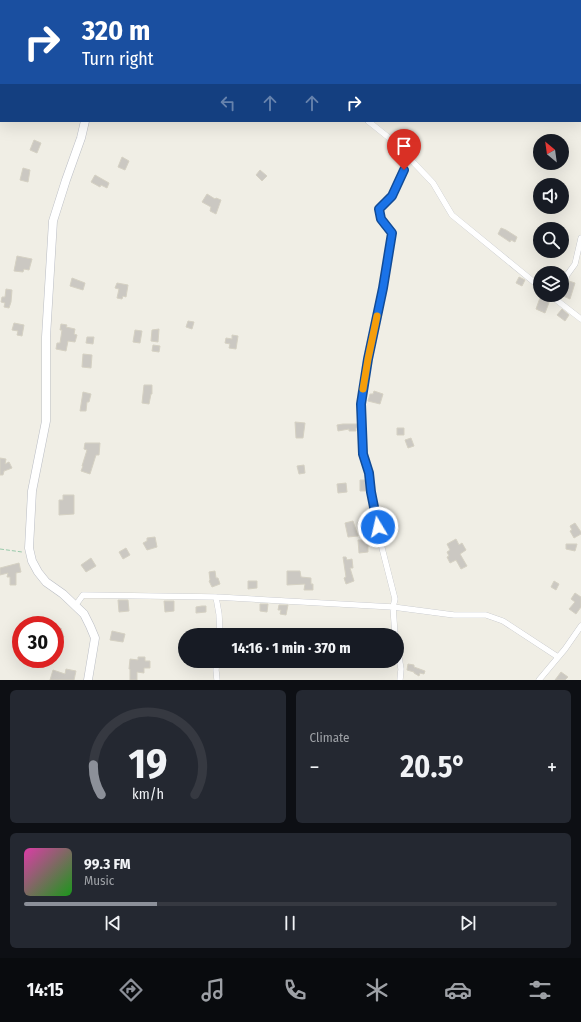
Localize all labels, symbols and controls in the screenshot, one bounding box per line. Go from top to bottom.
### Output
text: 320 m [82,14,150,47]
icon: right [16,16,68,68]
text: Turn right [82,48,154,70]
icon: left [217,92,239,114]
icon: ahead [259,92,281,114]
icon: ahead [301,92,323,114]
icon: right [343,92,365,114]
pin [387,129,421,170]
north arrow [533,134,569,170]
map controls [533,134,569,302]
icon: arrive [393,135,415,157]
button: sound [533,178,569,214]
button: search [533,222,569,258]
button: layers [533,266,569,302]
position arrow [357,506,399,548]
speed limit sign: 30 [12,616,64,668]
text: 14:16 · 1 min · 370 m [231,639,351,657]
text: Climate [310,730,350,745]
text: 19 [128,738,167,788]
text: 20.5° [400,749,466,785]
text: − [310,754,319,781]
text: + [547,754,557,781]
text: km/h [132,785,164,802]
text: 99.3 FM [84,855,130,873]
text: Music [84,873,114,888]
icon: previous [102,912,124,934]
icon: pause [279,912,301,934]
icon: next [457,912,479,934]
icon: directions [117,976,145,1004]
icon: music [199,976,227,1004]
icon: phone [281,976,309,1004]
icon: climate [363,976,391,1004]
icon: car [444,976,472,1004]
icon: filters [526,976,554,1004]
text: 14:15 [27,979,64,1001]

